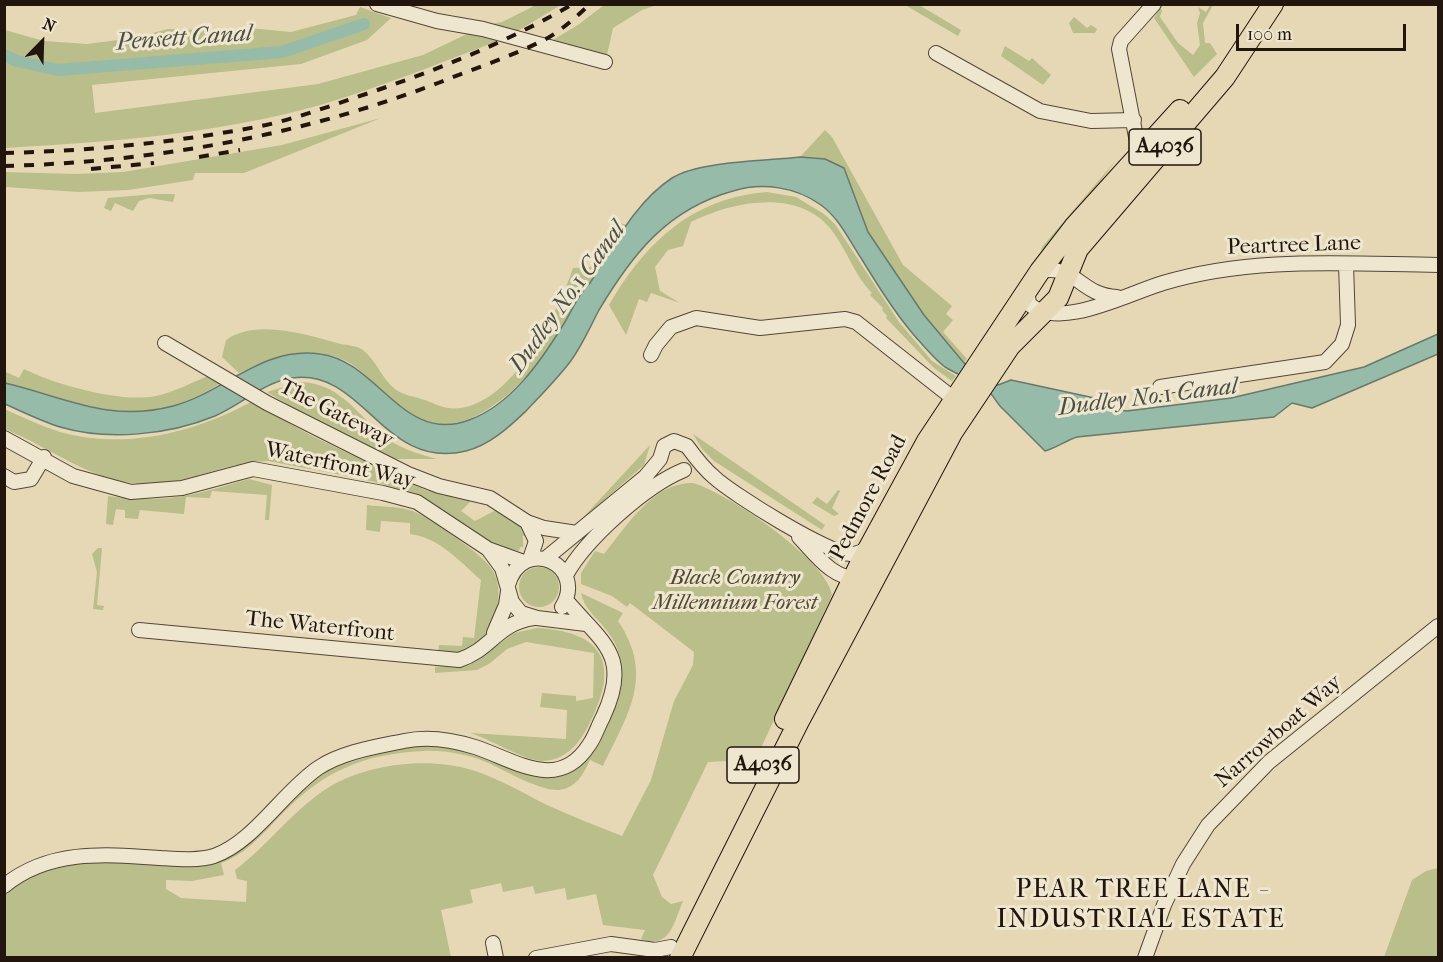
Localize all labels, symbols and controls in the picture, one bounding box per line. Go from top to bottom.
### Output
north arrow [12,12,72,72]
scale bar [1239,12,1408,50]
text: N [40,14,59,36]
water label: Pensett Canal [115,20,253,58]
text: 100 m [1247,24,1292,45]
road number: A4036 [1129,129,1201,165]
water label: Dudley No.1 Canal [503,217,633,379]
street label: Peartree Lane [1227,230,1361,262]
water label: Dudley No.1 Canal [1057,373,1239,423]
street label: The Gateway [274,374,398,454]
street label: Pedmore Road [825,431,913,565]
street label: Waterfront Way [263,437,417,495]
park label: Black Country Millennium Forest [653,566,817,618]
street label: The Waterfront [244,606,396,648]
street label: Narrowboat Way [1210,670,1348,794]
road number: A4036 [727,747,799,783]
district label: PEAR TREE LANE - INDUSTRIAL ESTATE [997,875,1285,936]

